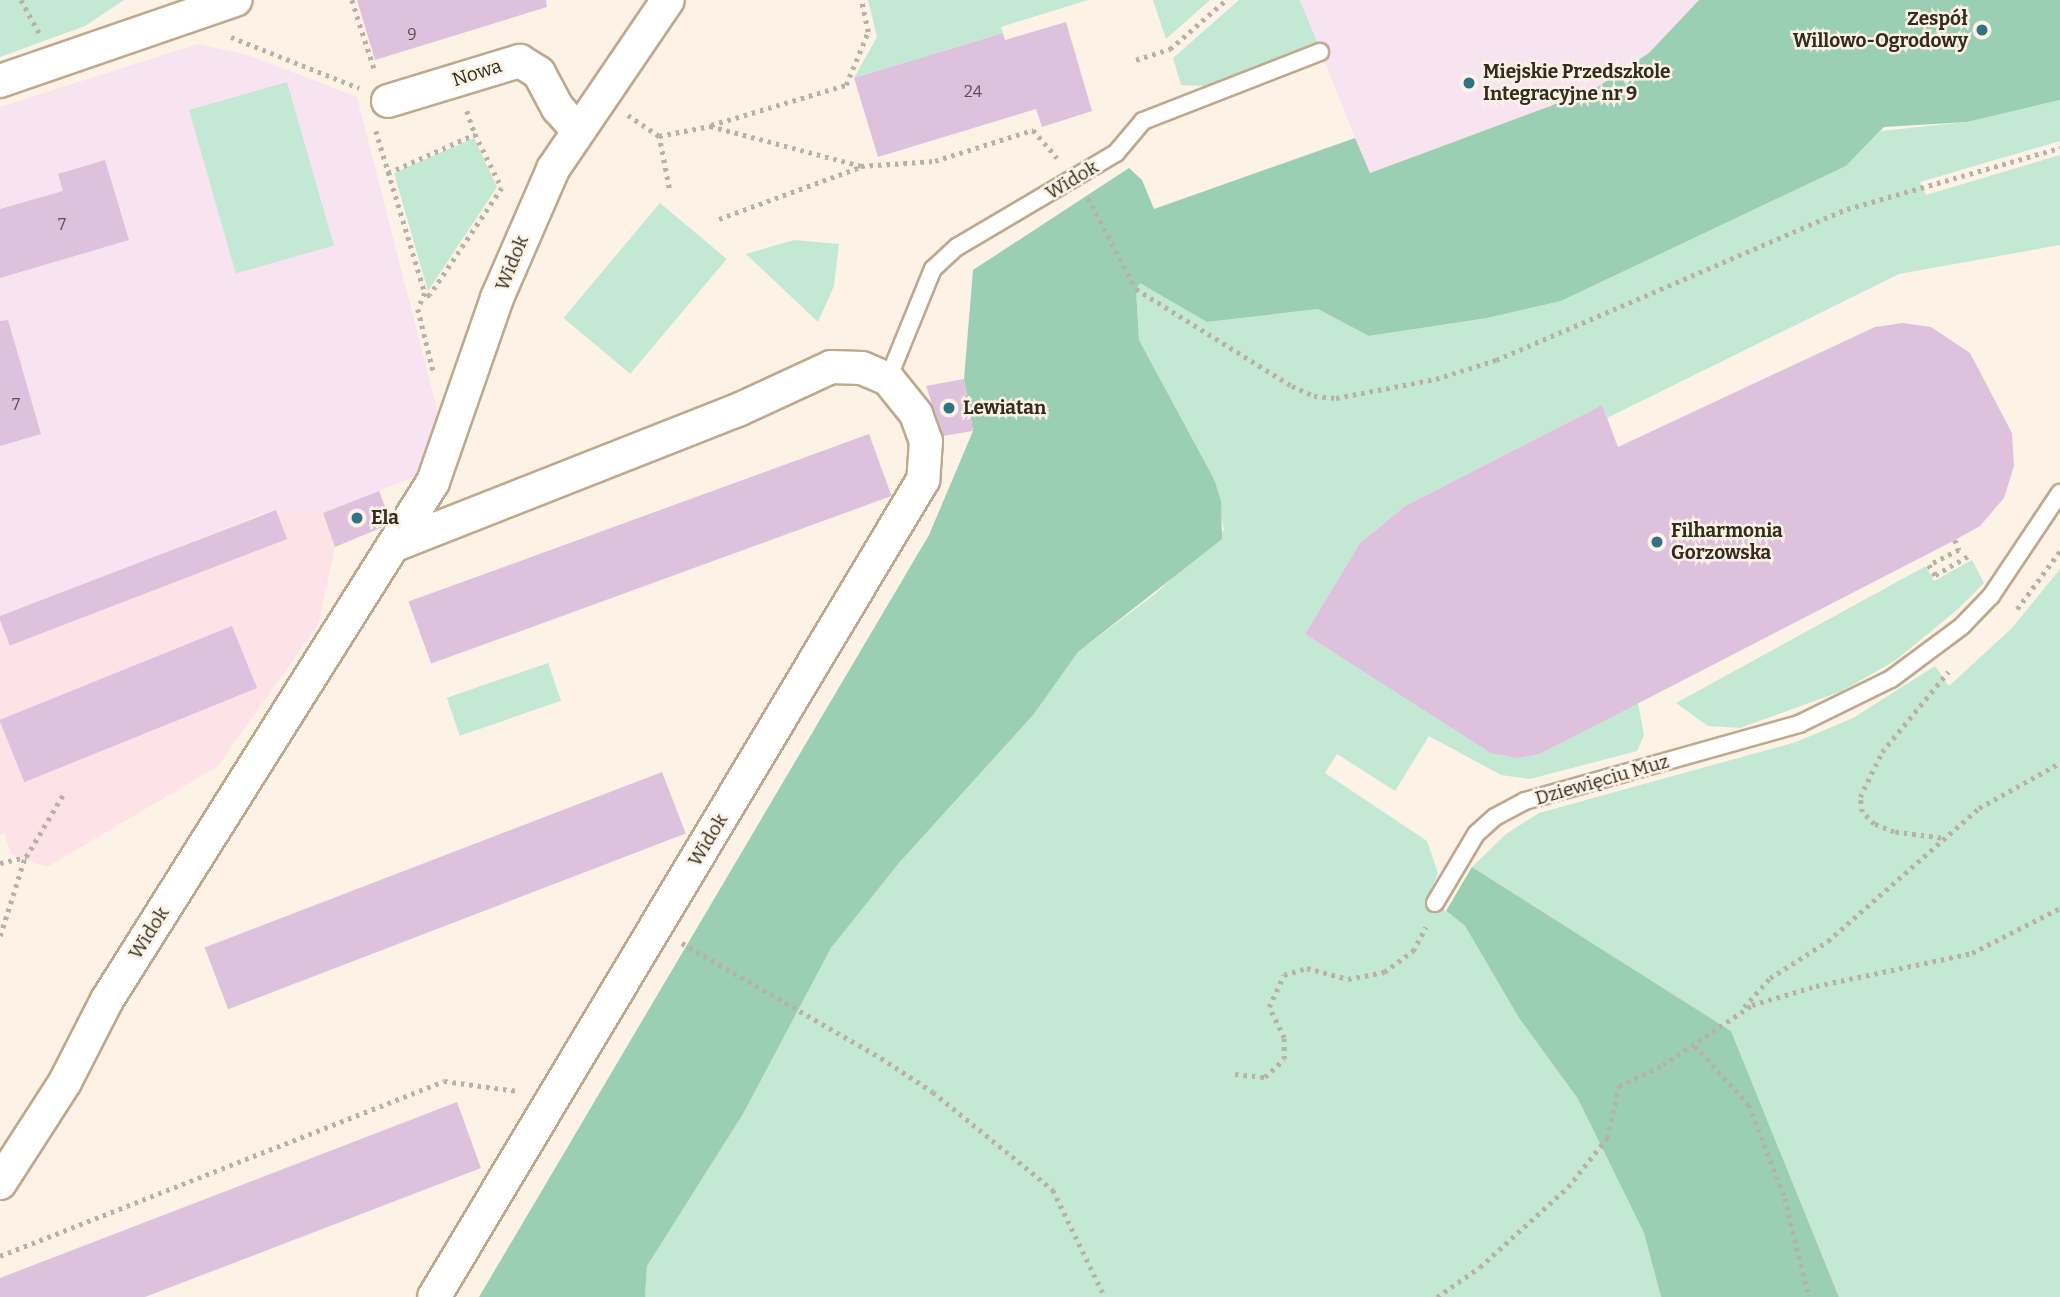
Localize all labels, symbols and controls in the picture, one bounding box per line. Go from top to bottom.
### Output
place label: Zespół Willowo-Ogrodowy [1793,8,1968,52]
marker: Zespół Willowo-Ogrodowy [1974,22,1990,38]
house number: 9 [407,25,417,45]
street label: Nowa [449,54,505,92]
place label: Miejskie Przedszkole Integracyjne nr 9 [1483,61,1670,105]
marker: Miejskie Przedszkole Integracyjne nr 9 [1461,75,1477,91]
house number: 24 [964,82,982,102]
street label: Widok [1042,155,1102,205]
house number: 7 [58,215,66,235]
street label: Widok [491,232,533,294]
house number: 7 [12,395,20,415]
place label: Lewiatan [963,397,1046,419]
marker: Lewiatan [941,400,957,416]
place label: Ela [371,507,399,529]
marker: Ela [349,510,365,526]
place label: Filharmonia Gorzowska [1671,520,1783,564]
marker: Filharmonia Gorzowska [1649,534,1665,550]
street label: Dziewięciu Muz [1533,750,1671,810]
street label: Widok [683,810,733,870]
street label: Widok [124,903,174,963]

